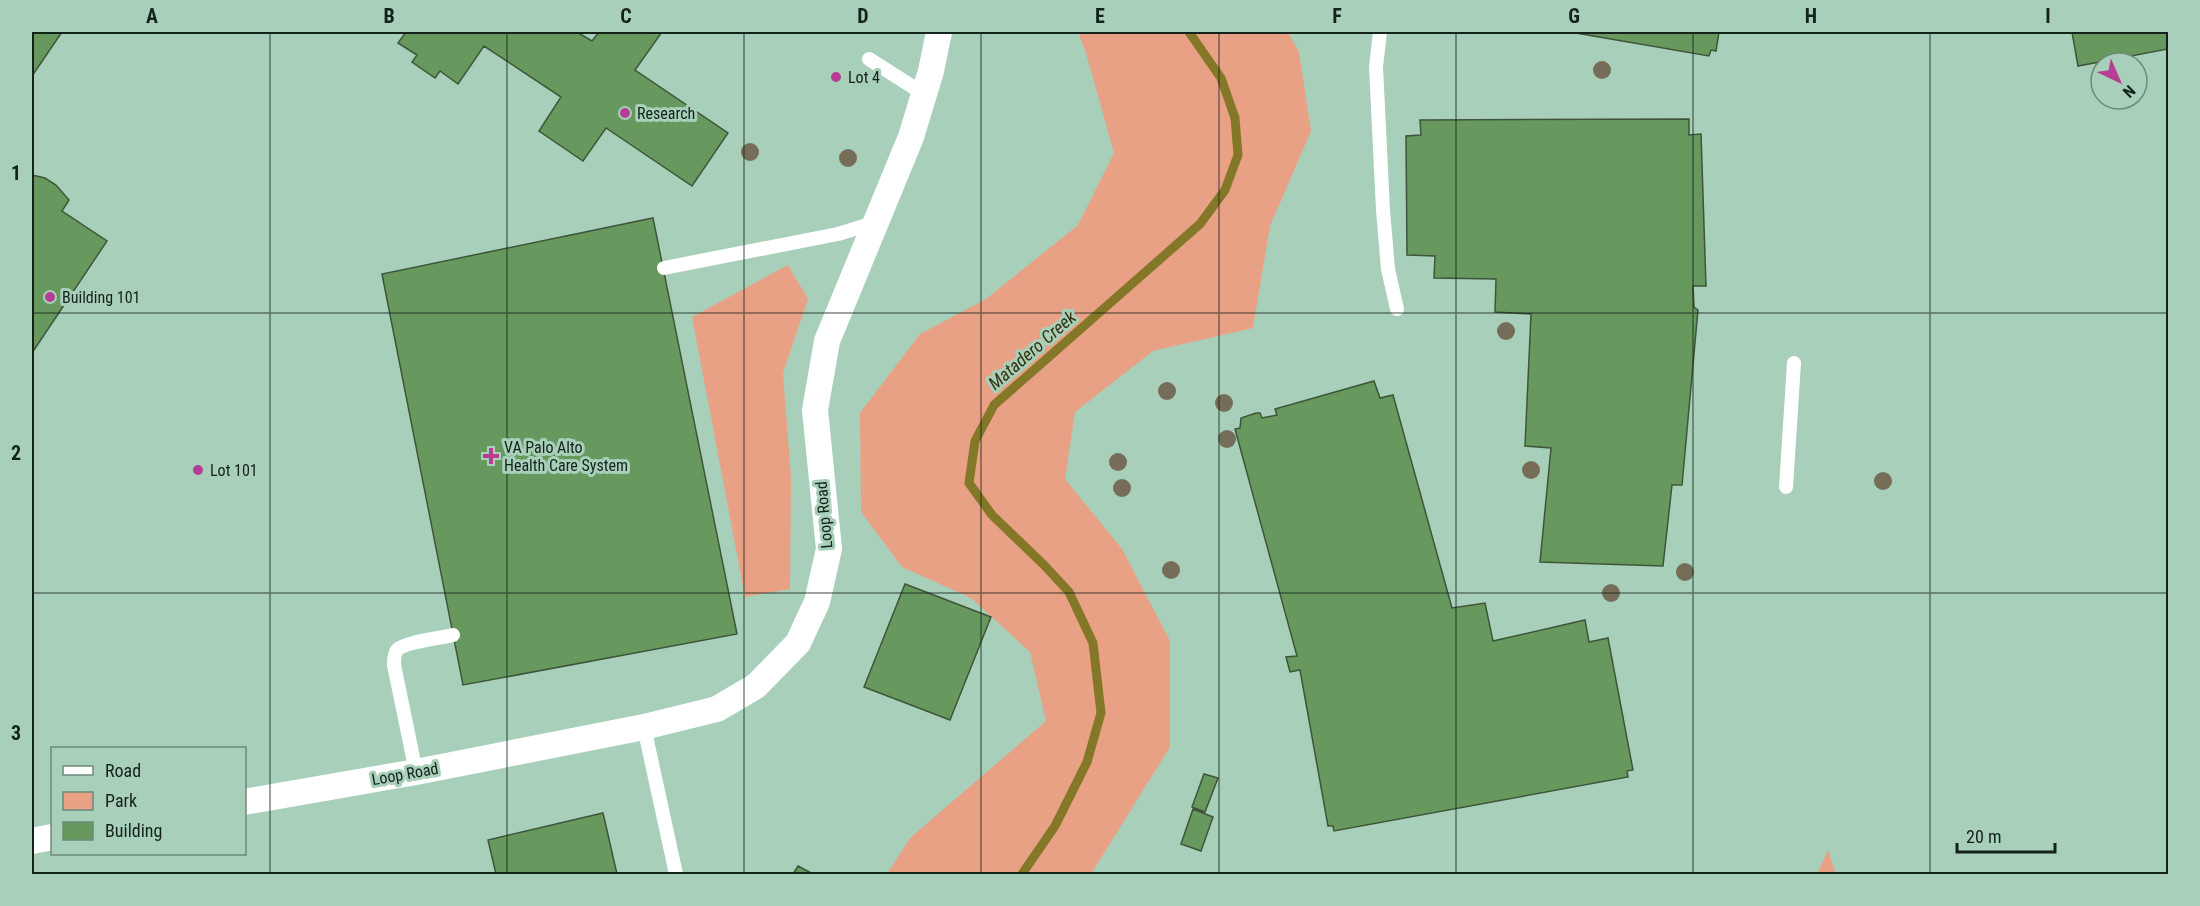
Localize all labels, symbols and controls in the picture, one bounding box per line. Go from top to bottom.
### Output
text: A [146,4,158,28]
text: B [383,4,395,28]
text: C [620,4,632,28]
text: D [857,4,869,28]
text: E [1095,4,1105,28]
text: F [1332,4,1342,28]
text: G [1568,4,1580,28]
text: H [1805,4,1817,28]
text: I [2045,4,2051,28]
north arrow [2089,51,2149,111]
place label: Lot 4 [848,68,880,87]
marker: Lot 4 [829,70,843,84]
text: N [2119,81,2139,102]
place label: Research [637,104,695,123]
marker: Research [618,106,632,120]
text: 1 [11,161,21,185]
place label: Building 101 [62,288,140,307]
marker: Building 101 [43,290,57,304]
water label: Matadero Creek [984,306,1081,394]
place label: VA Palo Alto Health Care System [504,438,628,475]
text: 2 [11,441,21,465]
marker: VA Palo Alto Health Care System [482,447,500,465]
place label: Lot 101 [210,461,258,480]
marker: Lot 101 [191,463,205,477]
street label: Loop Road [812,481,836,549]
text: 3 [11,721,21,745]
legend [51,747,246,855]
street label: Loop Road [370,759,440,789]
text: Road [105,760,141,781]
text: Park [105,790,137,811]
scale bar [1957,816,2054,854]
text: Building [105,820,162,841]
text: 20 m [1966,826,2001,847]

